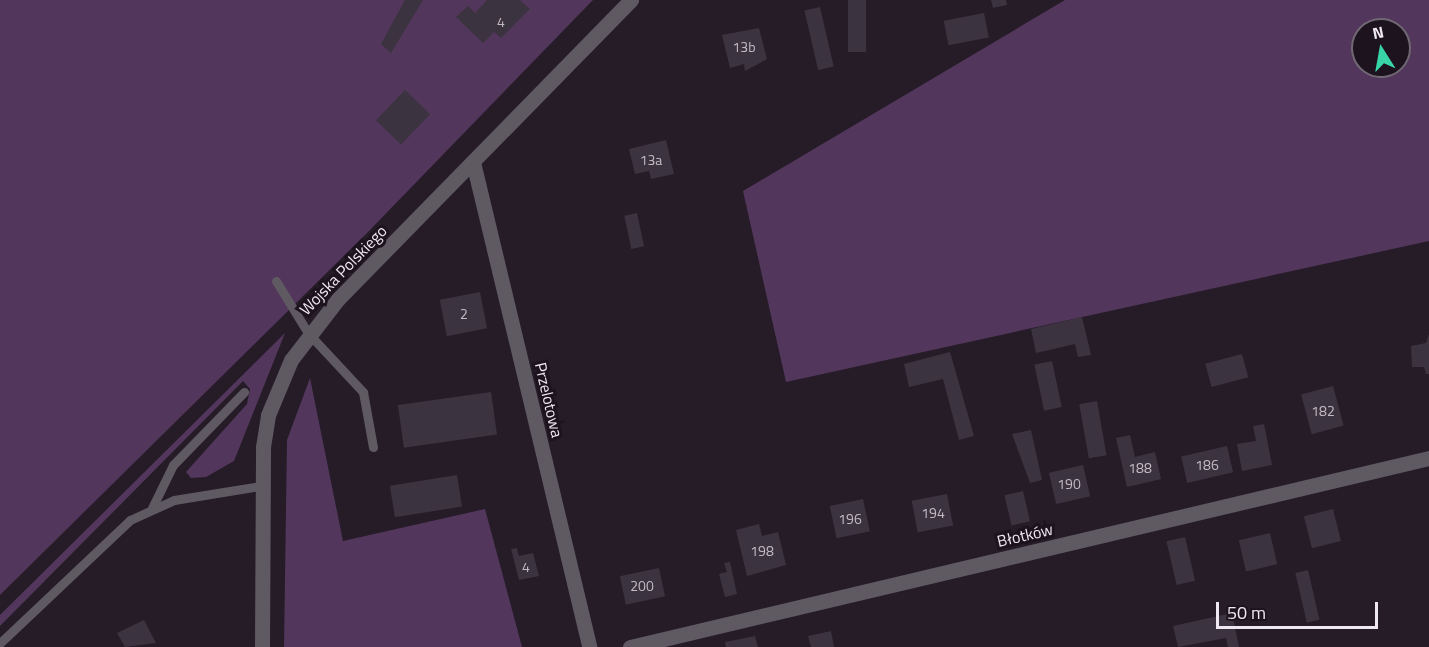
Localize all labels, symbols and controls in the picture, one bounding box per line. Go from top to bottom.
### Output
house number: 4 [497,14,505,30]
north arrow [1351,18,1411,78]
text: N [1370,19,1386,45]
house number: 13b [732,39,756,55]
house number: 13a [640,152,662,168]
street label: Wojska Polskiego [295,221,391,319]
house number: 2 [460,306,468,322]
street label: Przelotowa [531,361,567,439]
house number: 182 [1311,403,1335,419]
house number: 186 [1195,457,1219,473]
house number: 188 [1128,460,1152,476]
house number: 190 [1057,476,1081,492]
house number: 194 [921,505,945,521]
house number: 196 [838,511,862,527]
street label: Błotków [995,519,1055,551]
house number: 198 [750,543,774,559]
house number: 4 [522,559,530,575]
house number: 200 [630,578,654,594]
scale bar [1219,590,1381,628]
text: 50 m [1227,599,1266,626]

